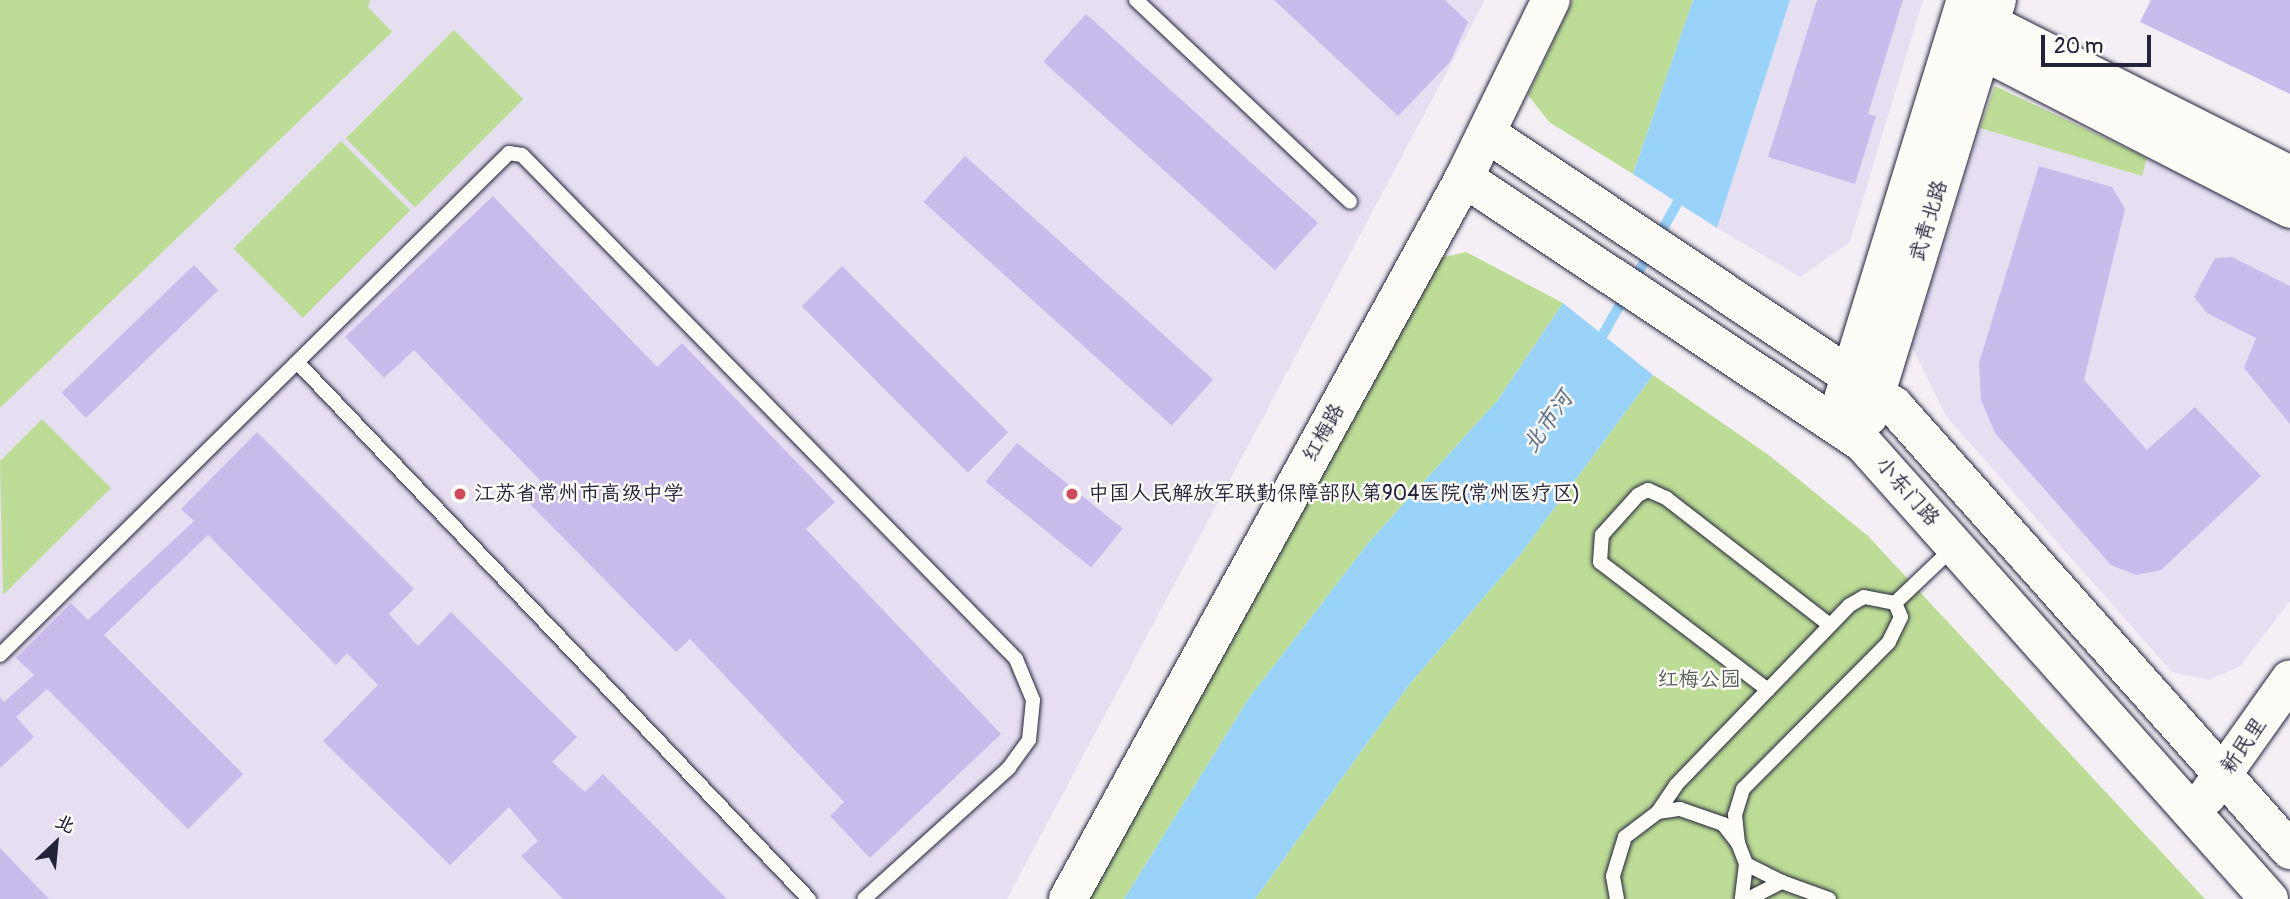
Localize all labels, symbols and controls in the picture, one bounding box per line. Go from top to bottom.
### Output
scale bar [2045,21,2155,65]
text: 20 m [2054,33,2103,60]
street label: 武青北路 [1905,177,1953,265]
water label: 北市河 [1517,386,1579,458]
street label: 红梅路 [1298,399,1350,467]
street label: 小东门路 [1870,452,1944,532]
place label: 江苏省常州市高级中学 [474,481,684,507]
place label: 中国人民解放军联勤保障部队第904医院(常州医疗区) [1088,481,1580,507]
marker: 中国人民解放军联勤保障部队第904医院(常州医疗区) [1062,484,1082,504]
marker: 江苏省常州市高级中学 [452,486,468,502]
park label: 红梅公园 [1657,667,1741,693]
street label: 新民里 [2216,713,2272,779]
north arrow [21,808,91,878]
text: 北 [51,809,79,839]

